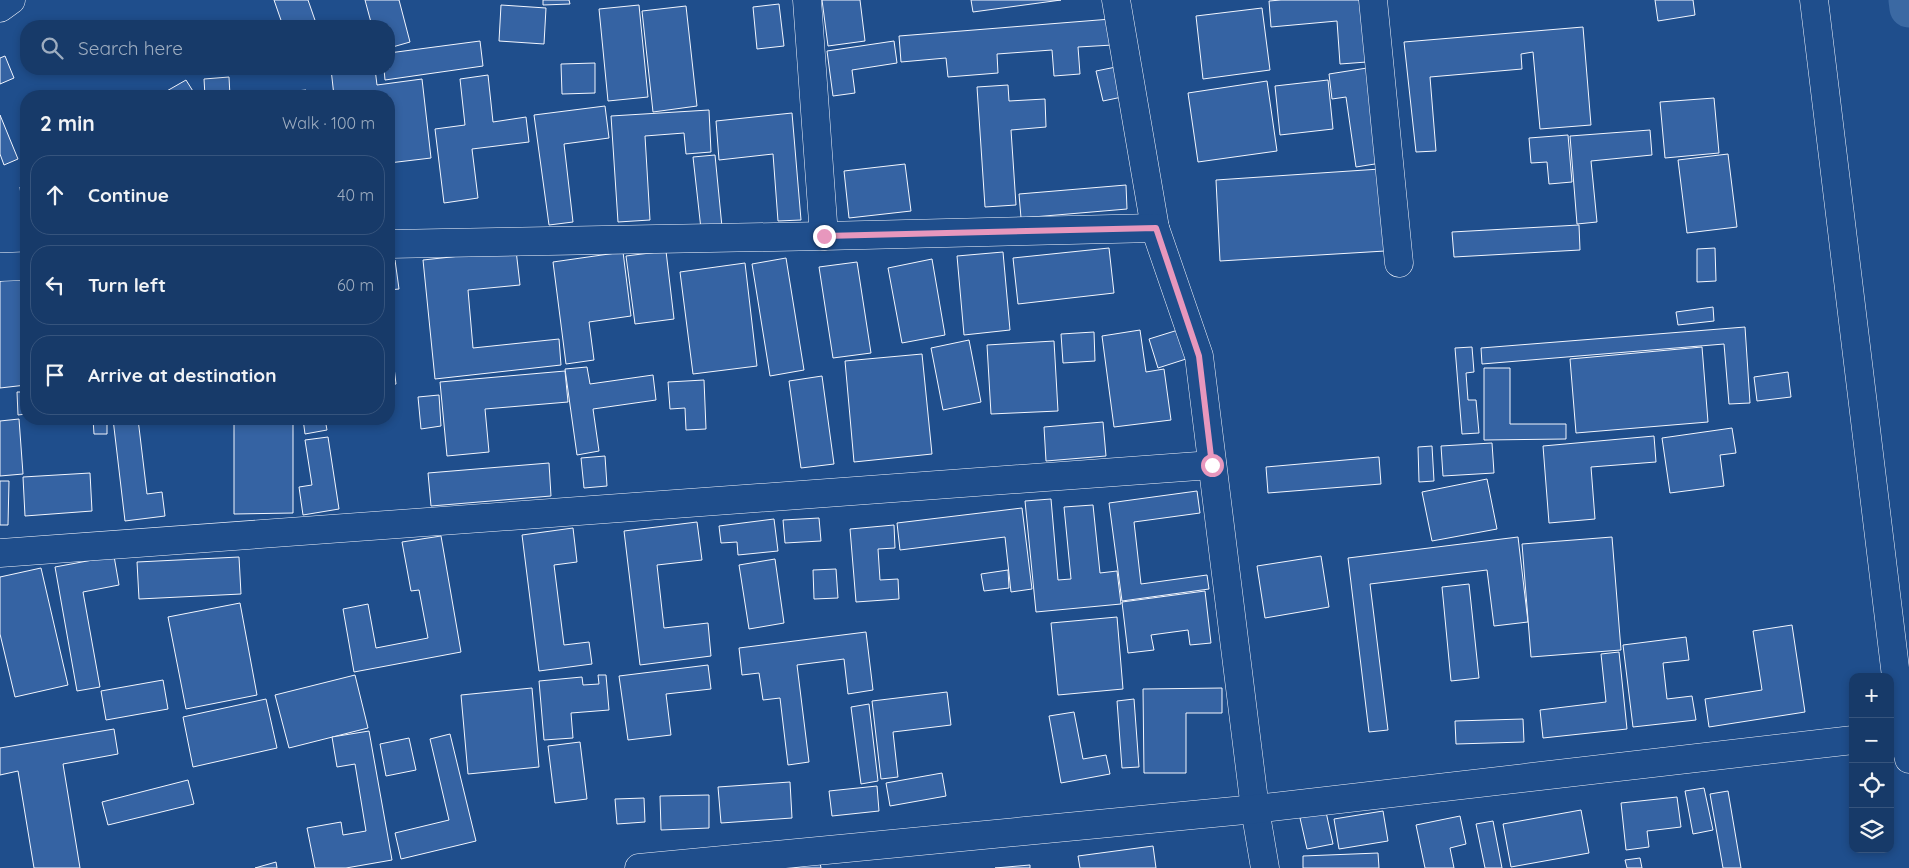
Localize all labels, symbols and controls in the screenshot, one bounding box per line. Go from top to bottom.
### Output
search box [20,20,395,75]
icon: search [38,34,66,62]
text: Search here [78,36,183,60]
text: 2 min [40,110,95,136]
text: Walk · 100 m [282,113,375,133]
icon: ahead [41,181,69,209]
text: Continue [88,183,169,207]
text: 40 m [337,185,374,205]
route end [813,225,836,248]
icon: left [41,271,69,299]
text: Turn left [88,273,166,297]
text: 60 m [337,275,374,295]
icon: arrive [41,361,69,389]
text: Arrive at destination [88,363,277,387]
route start [1201,454,1224,477]
map controls [1849,673,1894,853]
button: + [1849,673,1894,718]
button: − [1849,718,1894,763]
button: locate [1849,763,1894,808]
button: layers [1849,808,1894,853]

